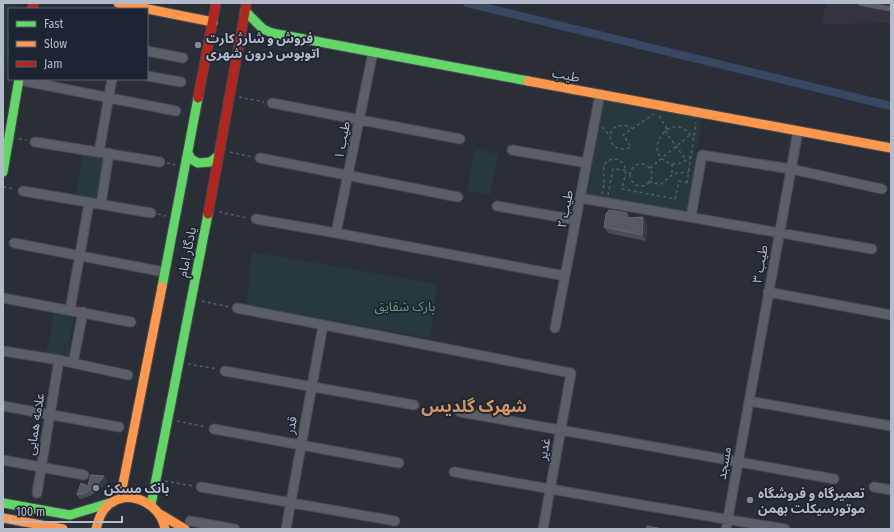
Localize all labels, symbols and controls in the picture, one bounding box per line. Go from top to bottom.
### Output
legend [8,8,148,80]
text: Fast [44,17,63,31]
place label: فروش و شارژ کارت اتوبوس درون شهری [206,31,320,61]
text: Slow [44,37,67,51]
marker: فروش و شارژ کارت اتوبوس درون شهری [193,40,203,50]
text: Jam [44,57,62,71]
street label: طیب [551,65,581,85]
street label: طیب ۱ [331,120,353,160]
street label: طیب ۲ [554,189,576,229]
street label: یادگار امام [175,226,201,279]
street label: طیب ۳ [749,244,771,284]
park label: پارک شقایق [374,299,436,316]
street label: علامه همایی [23,391,48,456]
district label: شهرک گلدیس [421,396,527,417]
street label: قدر [282,415,300,436]
street label: غدیر [534,436,553,462]
street label: مسجد [714,445,734,481]
place label: بانک مسکن [104,481,169,496]
marker: بانک مسکن [91,483,101,493]
place label: تعمیرگاه و فروشگاه موتورسیکلت بهمن [758,486,865,516]
marker: تعمیرگاه و فروشگاه موتورسیکلت بهمن [745,495,755,505]
scale bar [10,498,122,524]
text: 100 m [16,505,45,519]

